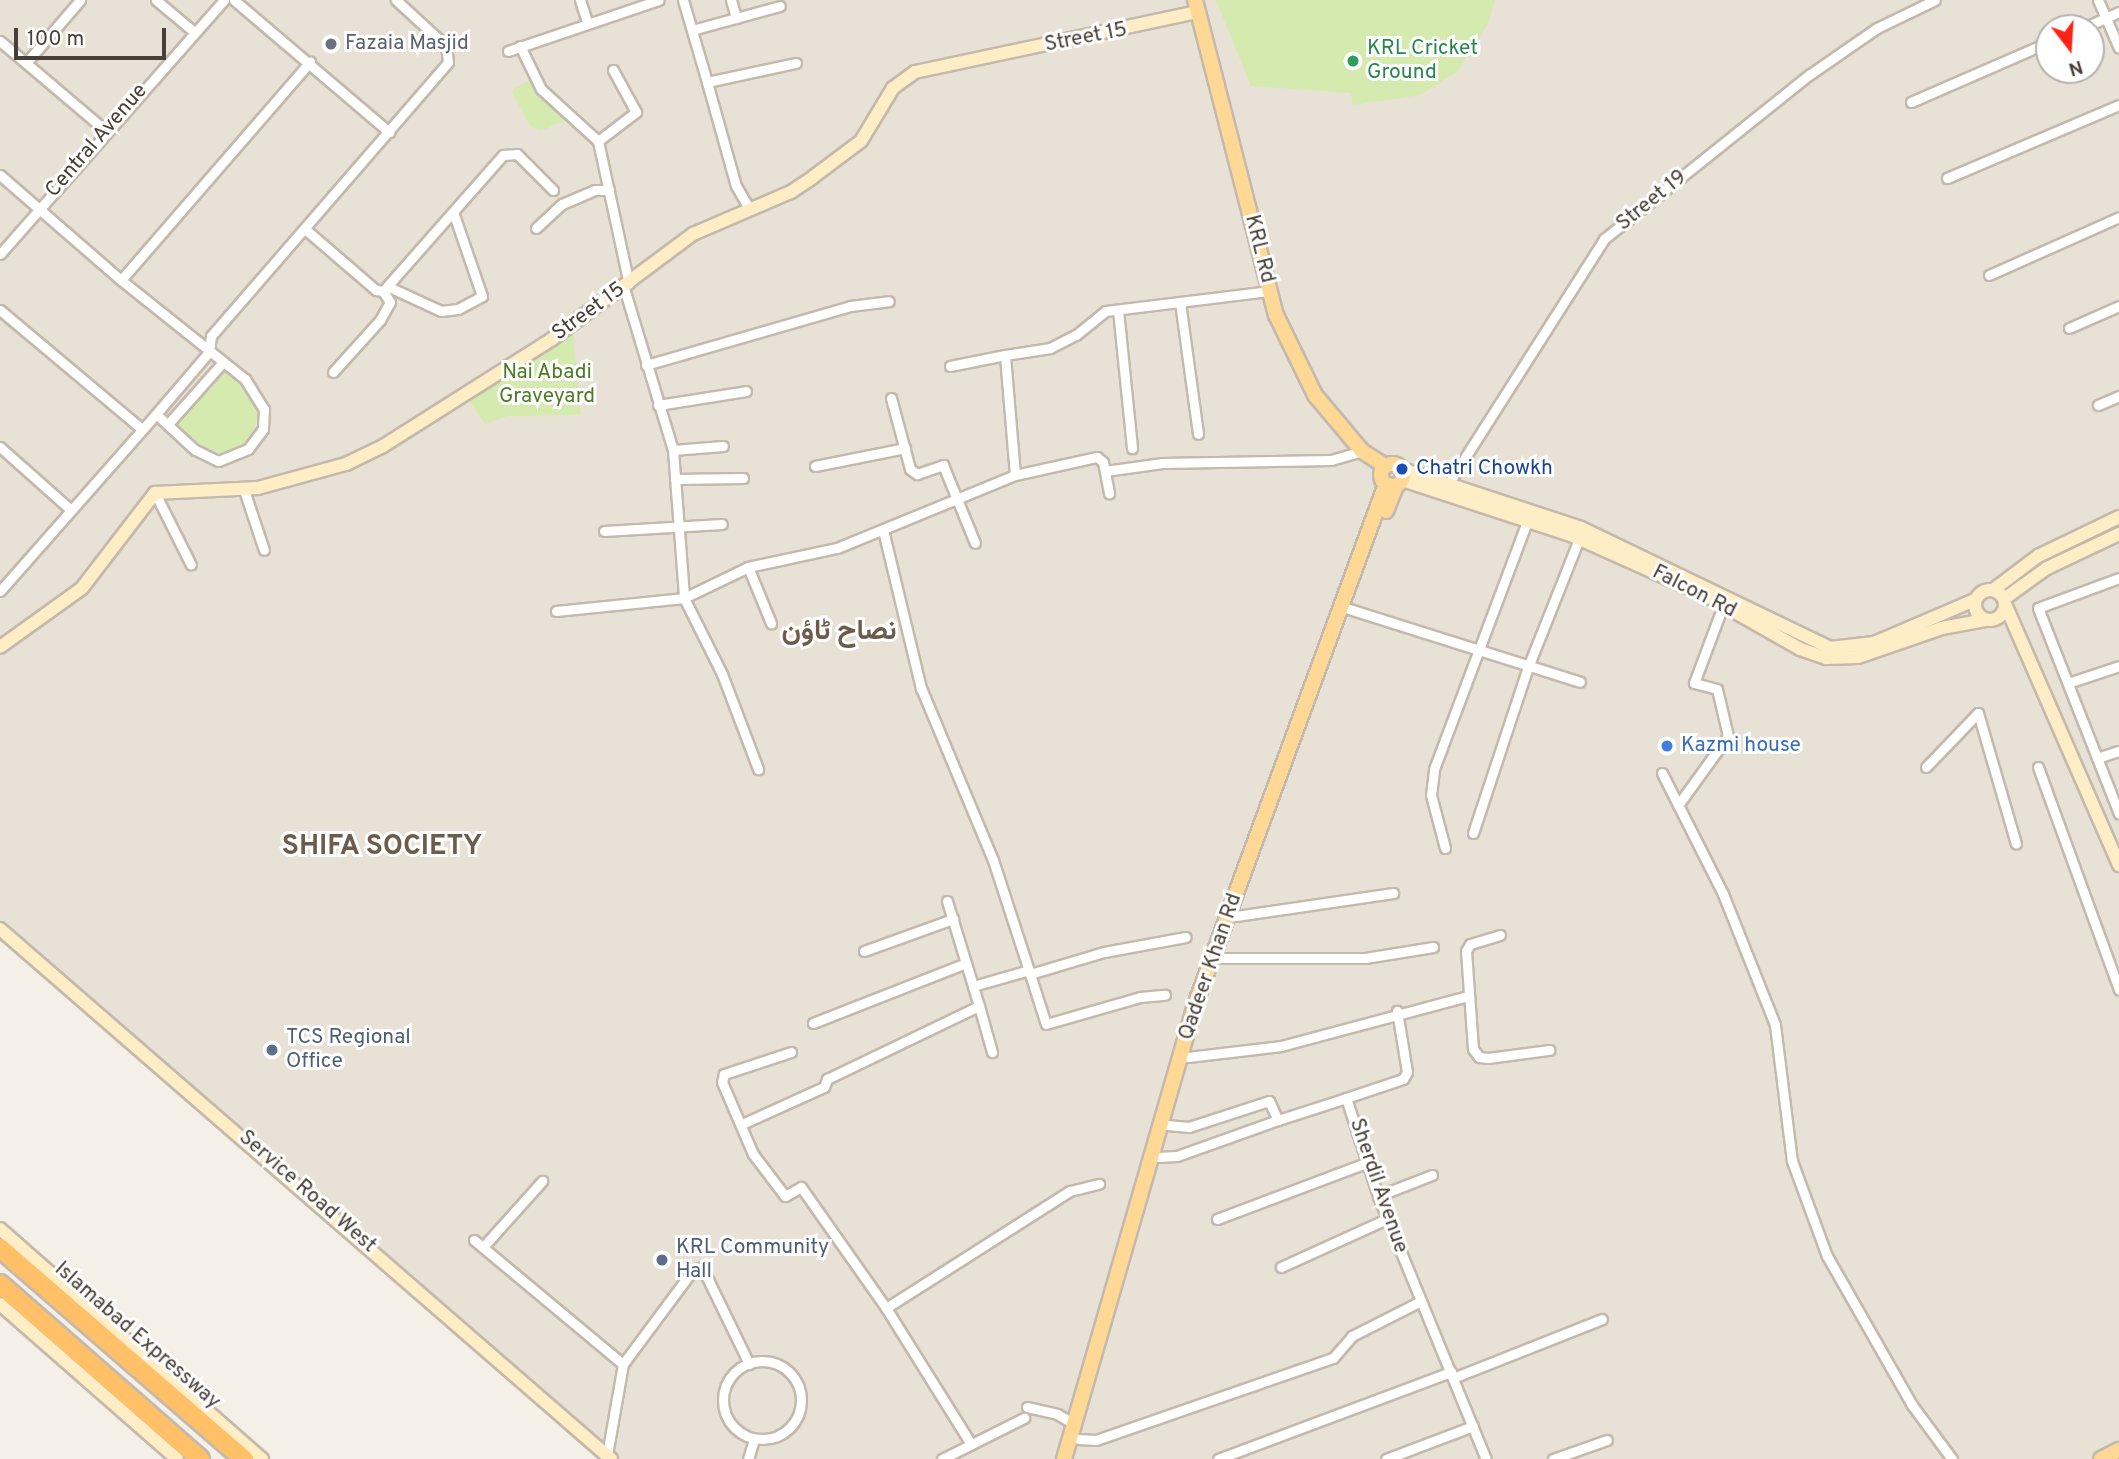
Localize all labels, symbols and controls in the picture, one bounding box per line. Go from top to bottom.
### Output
scale bar [18,14,170,58]
north arrow [2035,14,2105,84]
street label: Street 15 [1043,18,1129,58]
text: 100 m [27,26,84,53]
place label: Fazaia Masjid [345,31,469,57]
marker: Fazaia Masjid [323,36,339,52]
place label: KRL Cricket Ground [1367,36,1478,86]
marker: KRL Cricket Ground [1345,53,1361,69]
text: N [2066,54,2086,81]
street label: Central Avenue [41,79,153,203]
street label: Street 19 [1612,165,1692,237]
street label: KRL Rd [1238,212,1280,286]
street label: Street 15 [548,277,630,347]
park label: Nai Abadi Graveyard [499,360,595,410]
place label: Chatri Chowkh [1416,456,1553,482]
marker: Chatri Chowkh [1394,461,1410,477]
street label: Falcon Rd [1648,560,1740,624]
district label: نصاح ٹاؤن [782,615,896,649]
place label: Kazmi house [1681,733,1801,759]
marker: Kazmi house [1659,738,1675,754]
district label: SHIFA SOCIETY [270,830,494,864]
street label: Qadeer Khan Rd [1174,890,1248,1044]
place label: TCS Regional Office [286,1025,411,1075]
marker: TCS Regional Office [264,1042,280,1058]
street label: Sherdil Avenue [1343,1115,1413,1257]
street label: Service Road West [233,1125,381,1259]
place label: KRL Community Hall [676,1235,829,1285]
marker: KRL Community Hall [654,1252,670,1268]
street label: Islamabad Expressway [49,1257,225,1415]

